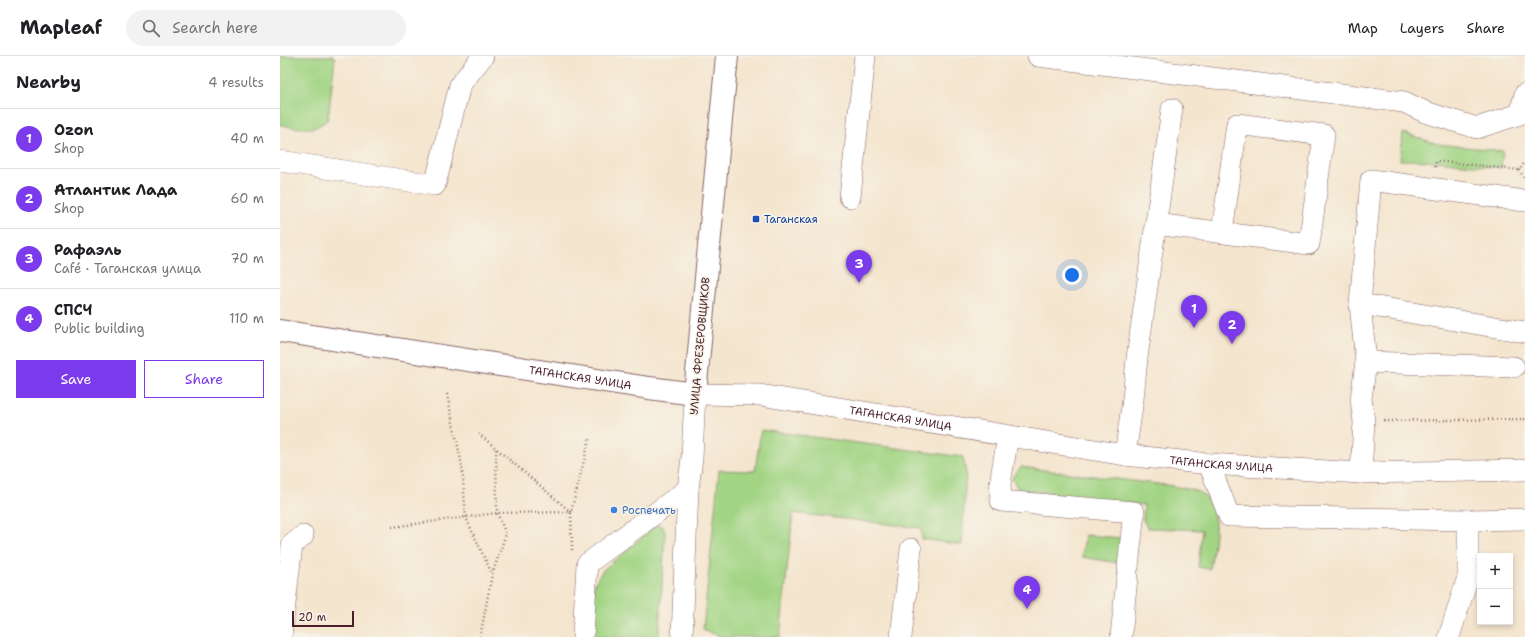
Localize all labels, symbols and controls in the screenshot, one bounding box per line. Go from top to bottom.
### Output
search box [126,10,406,46]
text: Mapleaf [20,15,102,40]
icon: search [140,17,162,39]
text: Search here [172,18,258,38]
text: Map [1348,19,1378,37]
text: Layers [1400,19,1444,37]
text: Share [1466,19,1505,37]
text: Nearby [16,71,81,93]
text: 4 results [208,74,264,91]
text: Ozon [54,120,94,140]
text: 1 [26,130,32,147]
text: 40 m [230,130,264,147]
text: Shop [54,140,84,157]
text: Атлантик Лада [54,180,177,200]
text: 2 [24,190,34,207]
text: 60 m [231,190,264,207]
text: Shop [54,200,84,217]
place label: Таганская [764,212,818,227]
marker: Таганская [751,214,761,224]
text: Рафаэль [54,240,122,260]
text: 3 [24,250,34,267]
text: 70 m [230,250,264,267]
pin: 3 [846,250,872,283]
text: Café · Таганская улица [54,260,201,277]
your location [1062,265,1082,285]
street label: УЛИЦА ФРЕЗЕРОВЩИКОВ [687,276,714,416]
pin: 1 [1181,295,1207,328]
text: СПСЧ [54,300,92,320]
text: 4 [24,310,34,327]
text: 110 m [229,310,264,327]
pin: 2 [1219,311,1245,344]
text: Public building [54,320,145,337]
button: Save [16,360,136,398]
button: Share [144,360,264,398]
street label: ТАГАНСКАЯ УЛИЦА [528,362,633,393]
street label: ТАГАНСКАЯ УЛИЦА [848,402,953,434]
street label: ТАГАНСКАЯ УЛИЦА [1169,452,1273,475]
place label: Роспечать [622,503,676,518]
marker: Роспечать [609,505,619,515]
map controls [1477,553,1513,625]
button: + [1477,553,1513,589]
pin: 4 [1014,576,1040,609]
button: − [1477,589,1513,625]
scale bar [292,609,354,628]
text: 20 m [298,610,326,625]

